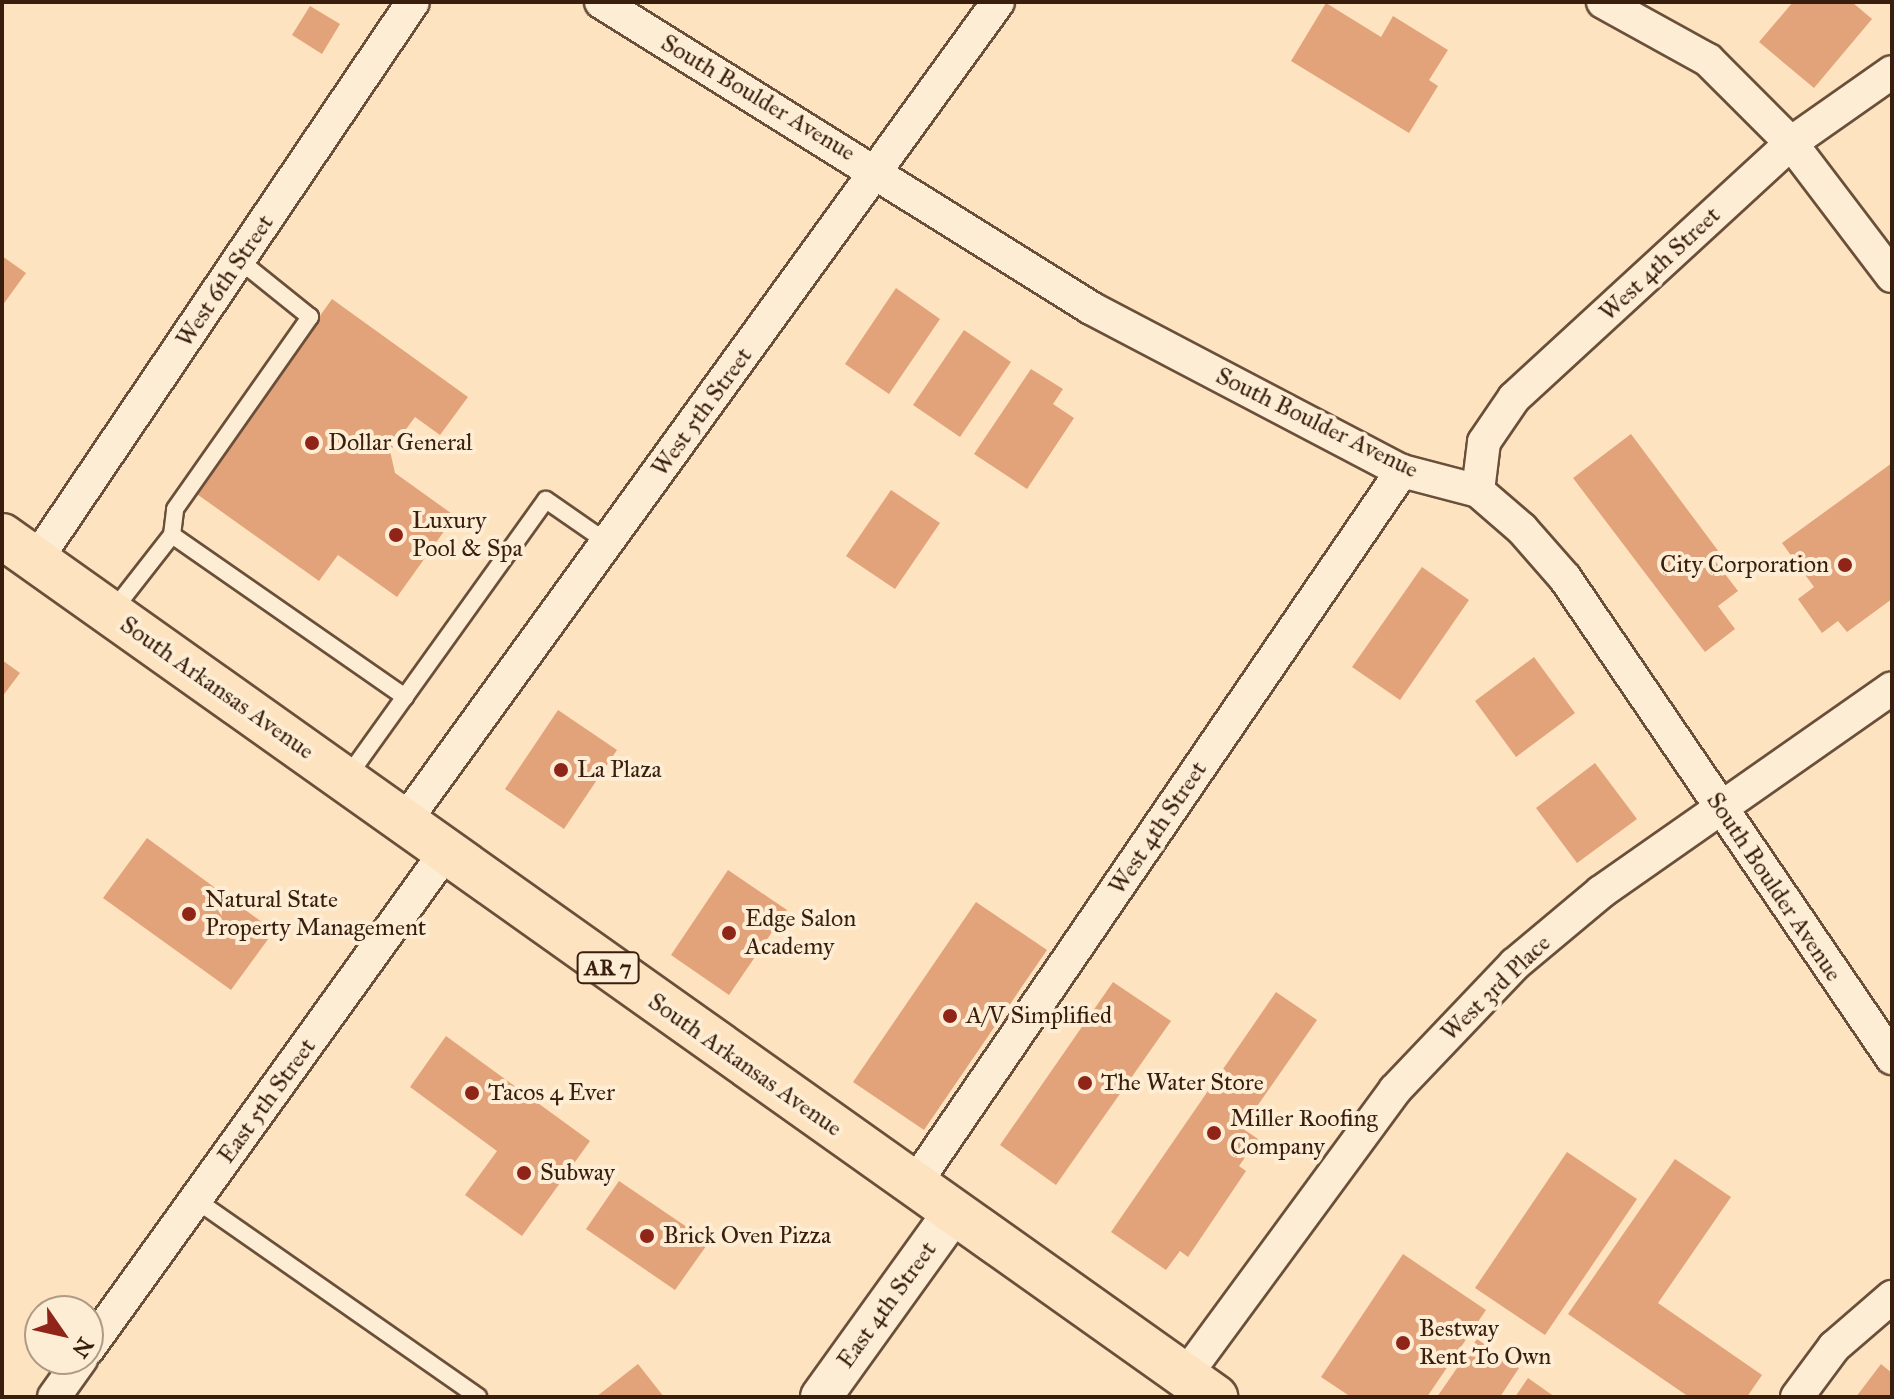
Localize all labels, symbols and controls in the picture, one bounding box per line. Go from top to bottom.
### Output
street label: South Boulder Avenue [656,29,860,167]
street label: West 4th Street [1594,201,1726,327]
street label: West 6th Street [170,209,280,353]
street label: West 5th Street [646,342,758,482]
street label: South Boulder Avenue [1211,362,1423,484]
place label: Dollar General [328,429,473,457]
marker: Dollar General [303,434,321,452]
place label: Luxury Pool & Spa [412,507,523,563]
marker: Luxury Pool & Spa [387,526,405,544]
place label: City Corporation [1660,551,1829,579]
marker: City Corporation [1836,556,1854,574]
street label: South Arkansas Avenue [115,610,319,766]
place label: La Plaza [577,756,662,784]
street label: West 4th Street [1103,756,1213,900]
marker: La Plaza [552,761,570,779]
street label: South Boulder Avenue [1700,787,1848,987]
place label: Natural State Property Management [205,886,426,942]
marker: Natural State Property Management [180,905,198,923]
place label: Edge Salon Academy [745,905,856,961]
marker: Edge Salon Academy [720,924,738,942]
street label: West 3rd Place [1435,929,1557,1047]
road number: AR 7 [576,950,640,986]
street label: South Arkansas Avenue [643,987,847,1143]
place label: A/V Simplified [966,1002,1112,1030]
marker: A/V Simplified [941,1007,959,1025]
street label: East 5th Street [212,1033,322,1169]
place label: The Water Store [1101,1069,1264,1097]
marker: The Water Store [1076,1074,1094,1092]
place label: Tacos 4 Ever [488,1079,615,1107]
marker: Tacos 4 Ever [463,1084,481,1102]
place label: Miller Roofing Company [1230,1105,1378,1161]
marker: Miller Roofing Company [1205,1124,1223,1142]
place label: Subway [540,1159,615,1187]
marker: Subway [515,1164,533,1182]
place label: Brick Oven Pizza [663,1222,831,1250]
marker: Brick Oven Pizza [638,1227,656,1245]
street label: East 4th Street [831,1236,943,1374]
north arrow [24,1295,104,1375]
place label: Bestway Rent To Own [1419,1315,1551,1371]
text: N [66,1332,99,1363]
marker: Bestway Rent To Own [1394,1334,1412,1352]

